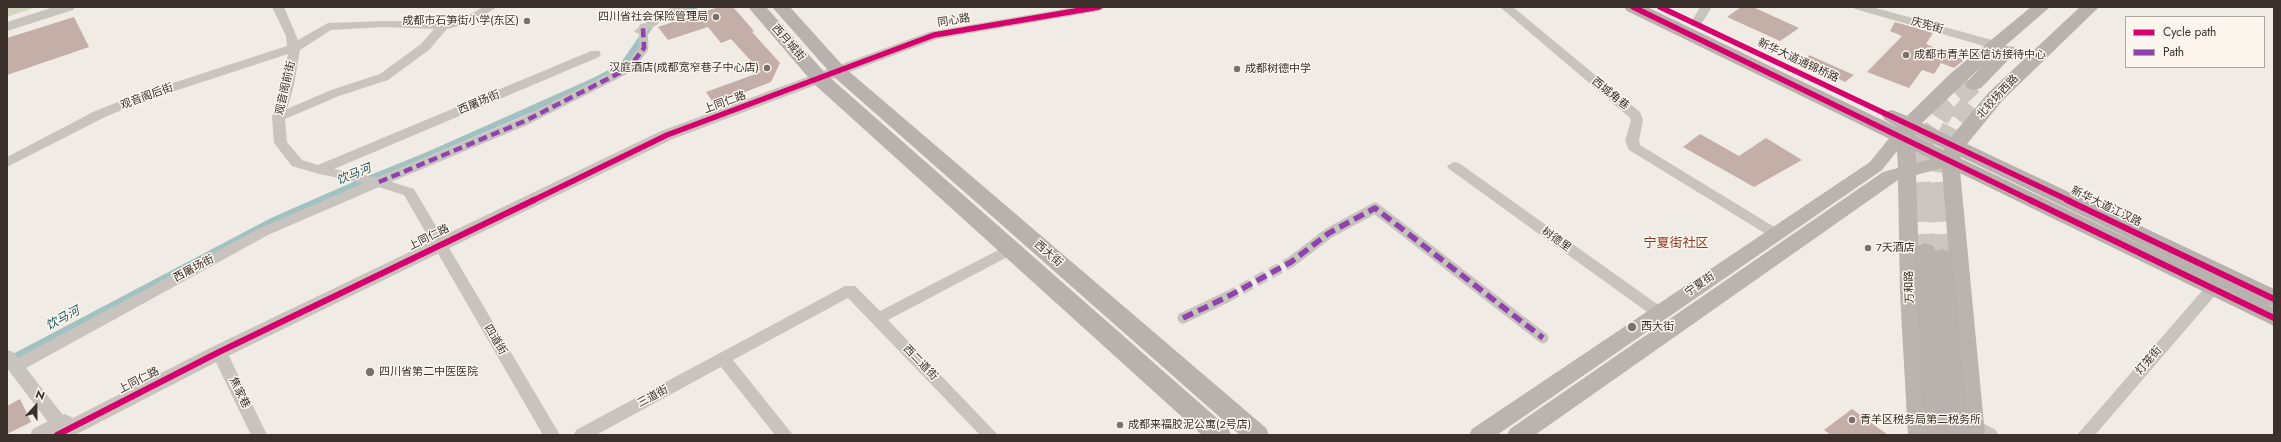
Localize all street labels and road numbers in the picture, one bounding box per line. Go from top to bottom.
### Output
street label: 同心路 [937,12,971,30]
street label: 庆宪街 [1909,15,1945,37]
street label: 西月城街 [769,22,807,64]
street label: 新华大道通锦桥路 [1755,36,1841,86]
street label: 观音阁前街 [273,60,299,116]
street label: 北较场西路 [1974,72,2022,122]
street label: 西城角巷 [1589,75,1631,113]
street label: 观音阁后街 [119,81,175,113]
street label: 西屠场街 [456,88,502,118]
street label: 上同仁路 [702,89,748,117]
street label: 新华大道江汉路 [2069,184,2143,230]
street label: 上同仁路 [406,222,452,254]
street label: 树德里 [1539,225,1573,255]
street label: 西大街 [1031,238,1065,270]
street label: 西屠场街 [171,253,217,285]
street label: 宁夏街 [1683,270,1717,300]
street label: 万和路 [1903,270,1917,304]
street label: 四道街 [481,322,509,358]
street label: 西二道街 [900,343,940,383]
street label: 灯笼街 [2133,344,2165,378]
street label: 上同仁路 [116,365,162,397]
street label: 焦家巷 [226,375,252,411]
street label: 三道街 [635,383,671,411]

